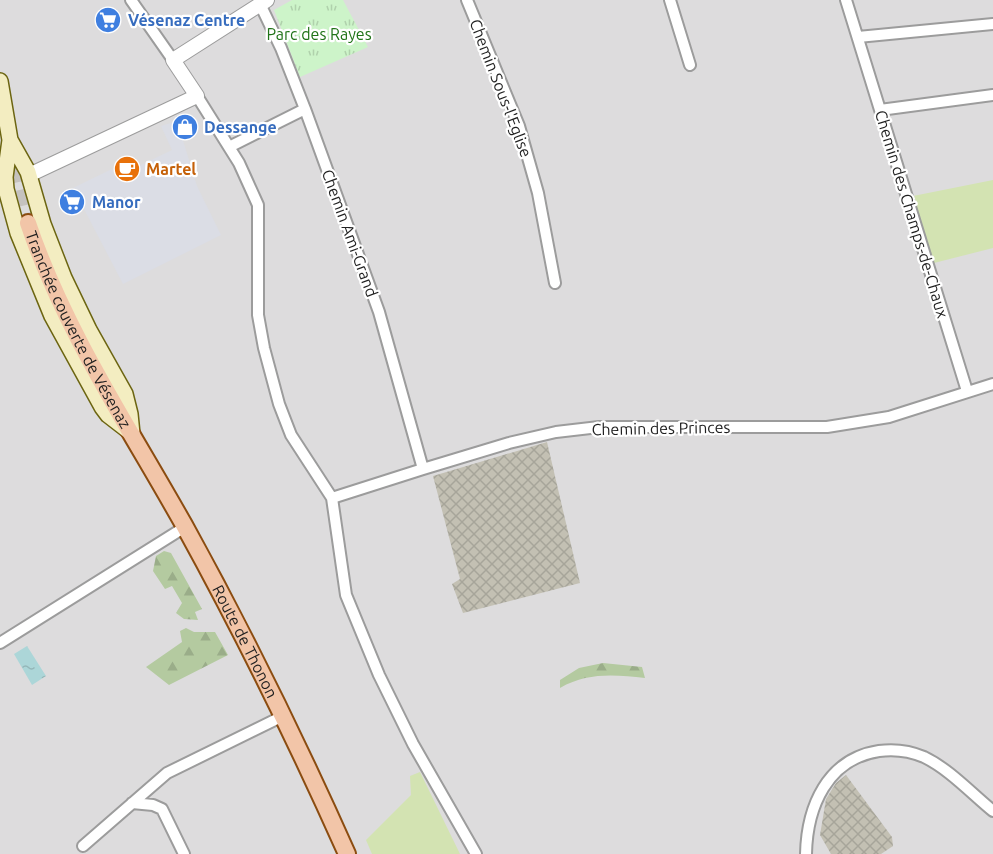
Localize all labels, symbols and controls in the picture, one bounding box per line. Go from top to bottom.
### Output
supermarket icon: Vésenaz Centre [93,5,123,35]
place label: Vésenaz Centre [128,11,245,29]
street label: Chemin Sous-l'Eglise [466,16,536,160]
park label: Parc des Rayes [266,25,372,43]
street label: Chemin des Champs-de-Chaux [872,108,952,320]
shop icon: Dessange [170,112,200,142]
place label: Dessange [204,118,277,136]
cafe icon: Martel [112,154,142,184]
place label: Martel [146,160,196,178]
street label: Chemin Ami-Grand [319,167,381,299]
supermarket icon: Manor [57,187,87,217]
place label: Manor [92,193,141,211]
street label: Tranchée couverte de Vésenaz [22,228,135,431]
street label: Chemin des Princes [591,418,731,438]
street label: Route de Thonon [209,582,281,701]

